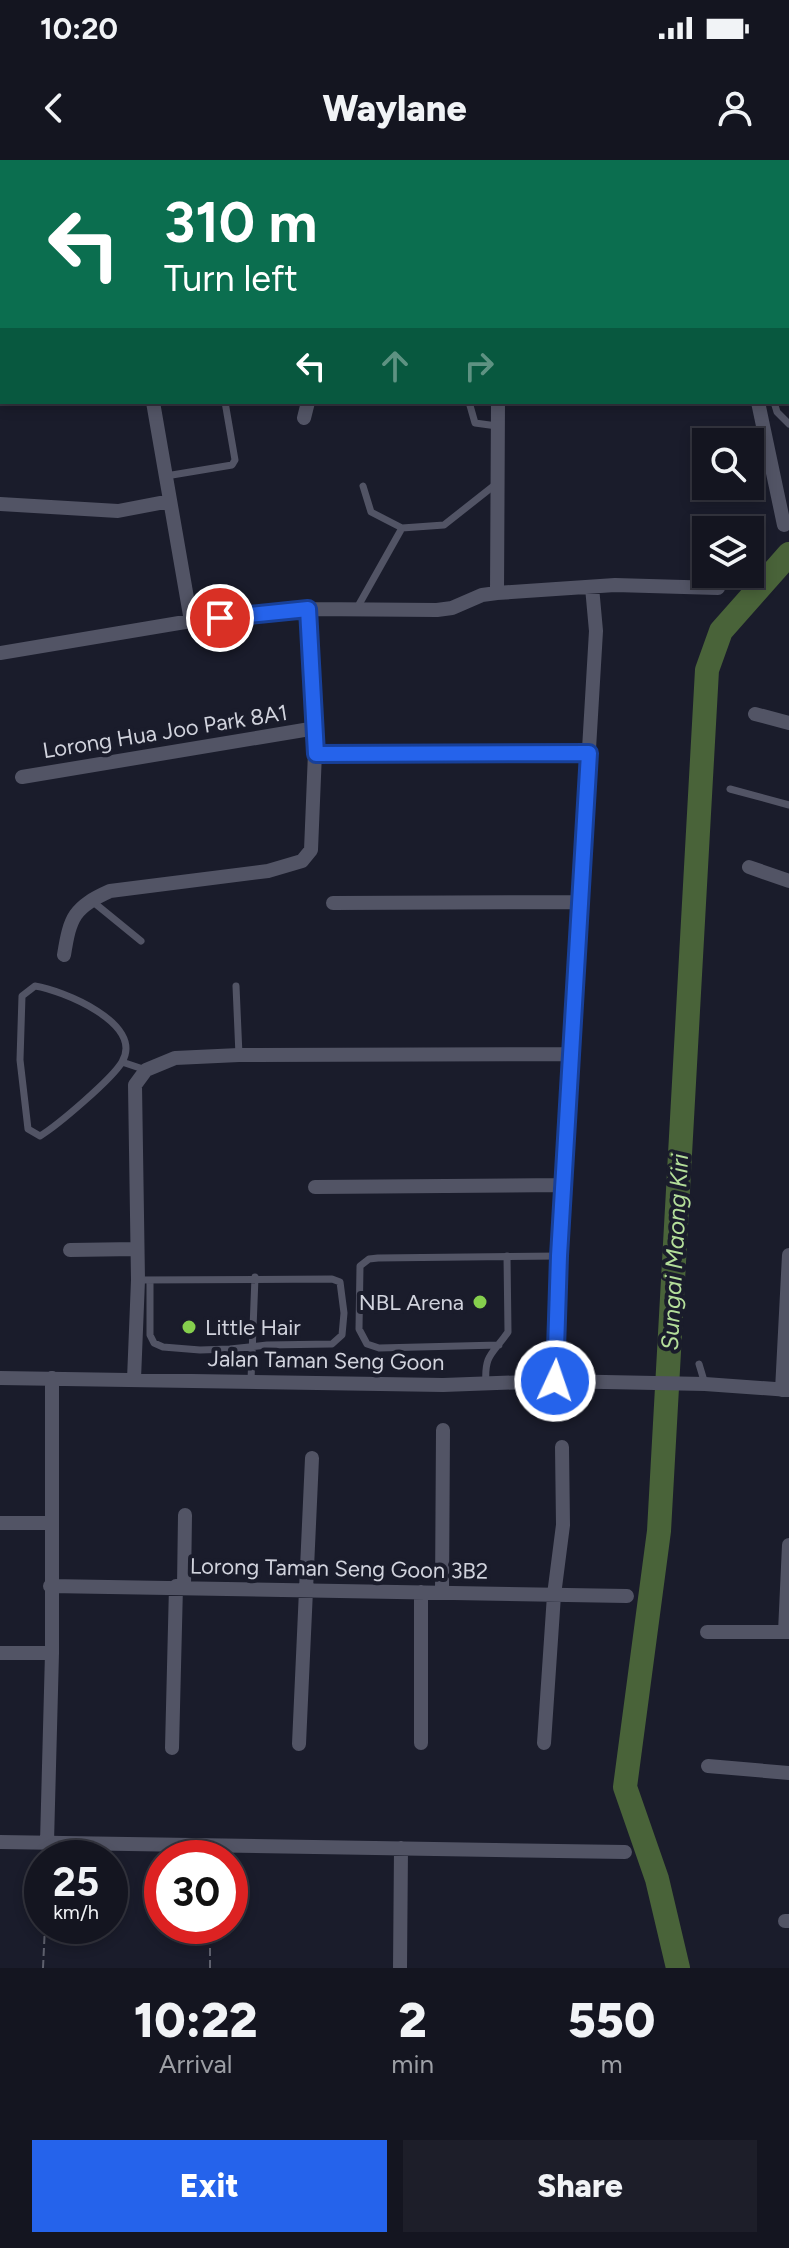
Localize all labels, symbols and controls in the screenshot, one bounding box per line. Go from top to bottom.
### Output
text: 10:20 [40,10,118,47]
icon: back [32,86,76,130]
icon: person [713,86,757,130]
text: Waylane [322,87,467,130]
text: 310 m [164,189,317,256]
icon: left [32,192,136,296]
text: Turn left [164,257,298,300]
icon: left [289,344,333,388]
icon: ahead [373,344,417,388]
icon: right [457,344,501,388]
map controls [692,428,764,588]
button: search [692,428,764,500]
button: layers [692,516,764,588]
pin [186,584,254,652]
icon: arrive [198,596,242,640]
street label: Lorong Hua Joo Park 8A1 [41,699,289,764]
water label: Sungai Maong Kiri [655,1153,694,1351]
place label: NBL Arena [359,1289,464,1316]
marker: NBL Arena [471,1293,489,1311]
place label: Little Hair [205,1314,301,1341]
marker: Little Hair [180,1318,198,1336]
position arrow [513,1339,597,1423]
street label: Jalan Taman Seng Goon [207,1345,445,1376]
street label: Lorong Taman Seng Goon 3B2 [190,1552,488,1585]
speed limit sign: 30 [144,1840,248,1944]
text: 25 [53,1858,99,1906]
text: km/h [53,1900,99,1924]
text: 10:22 [134,1991,258,2049]
text: 2 [399,1991,427,2049]
text: 550 [568,1991,655,2049]
text: Arrival [159,2048,232,2080]
text: min [391,2048,434,2080]
text: m [600,2048,623,2080]
button: Exit [32,2140,387,2232]
button: Share [403,2140,757,2232]

